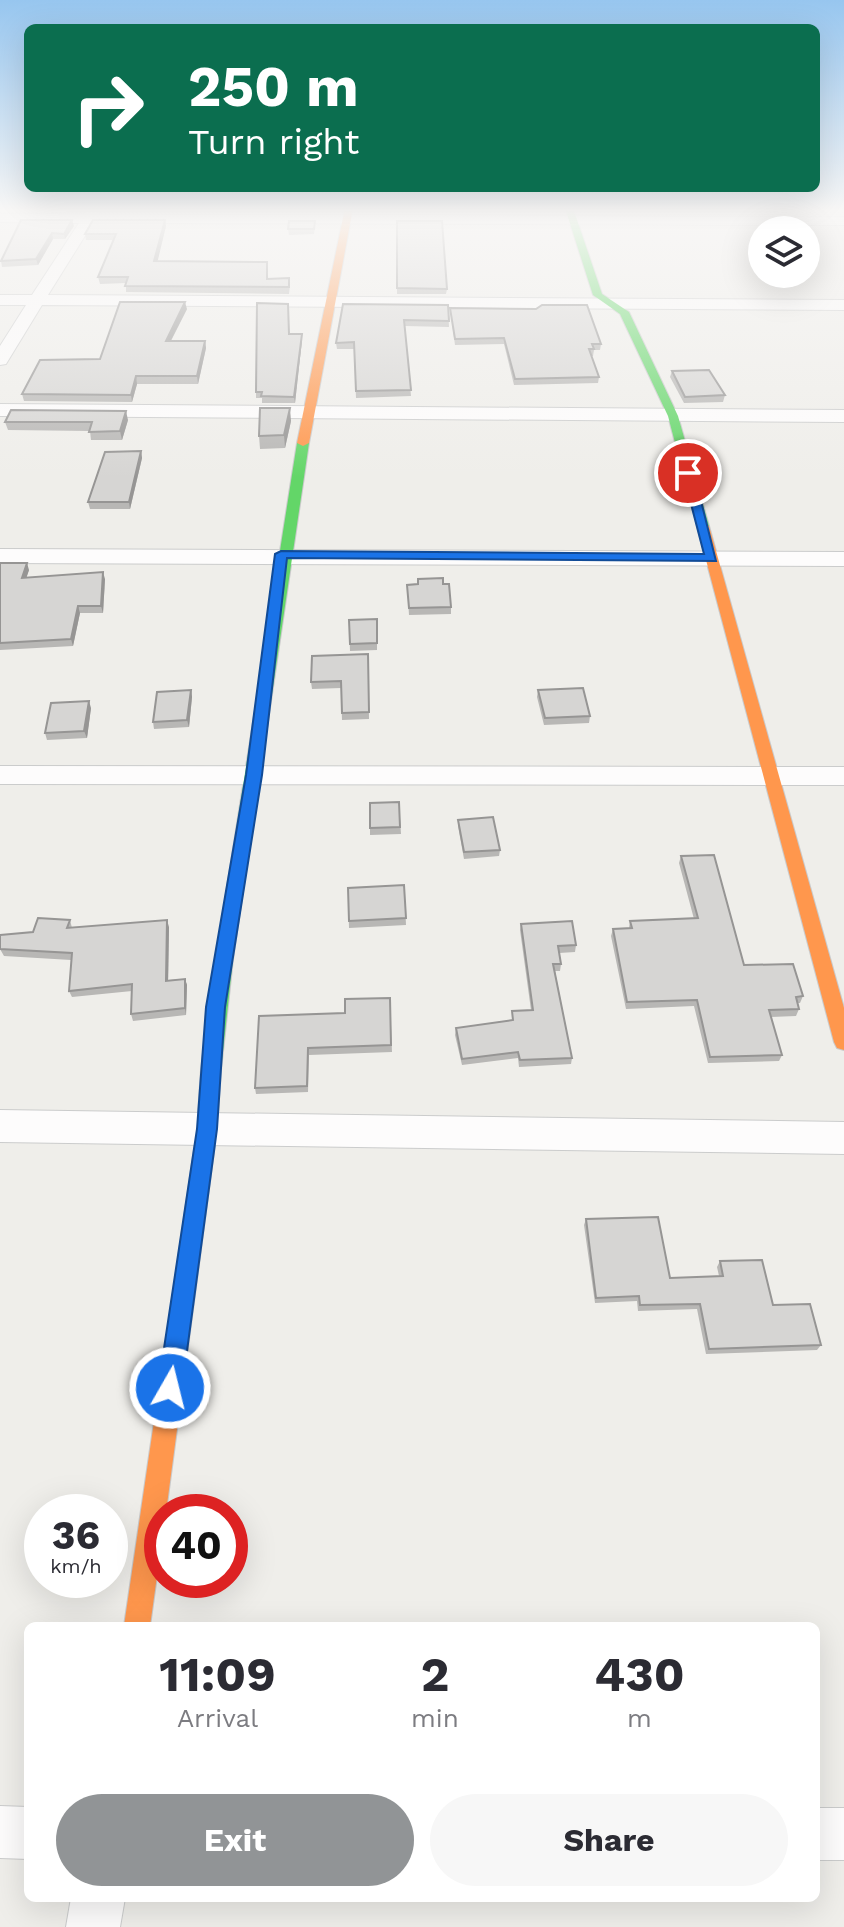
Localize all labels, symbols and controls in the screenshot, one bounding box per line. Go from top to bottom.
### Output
text: 250 m [188,54,359,120]
icon: right [56,56,160,160]
text: Turn right [188,121,359,163]
map controls [748,216,820,288]
button: layers [748,216,820,288]
pin [654,439,722,507]
icon: arrive [666,451,710,495]
position arrow [128,1346,212,1430]
speed limit sign: 40 [144,1494,248,1598]
text: 36 [52,1512,100,1559]
text: km/h [50,1554,102,1578]
text: 11:09 [159,1646,276,1703]
text: 2 [421,1646,449,1703]
text: 430 [594,1646,685,1703]
text: Arrival [177,1703,258,1733]
text: min [411,1703,459,1733]
text: m [627,1703,652,1733]
button: Exit [56,1794,414,1886]
button: Share [430,1794,788,1886]

